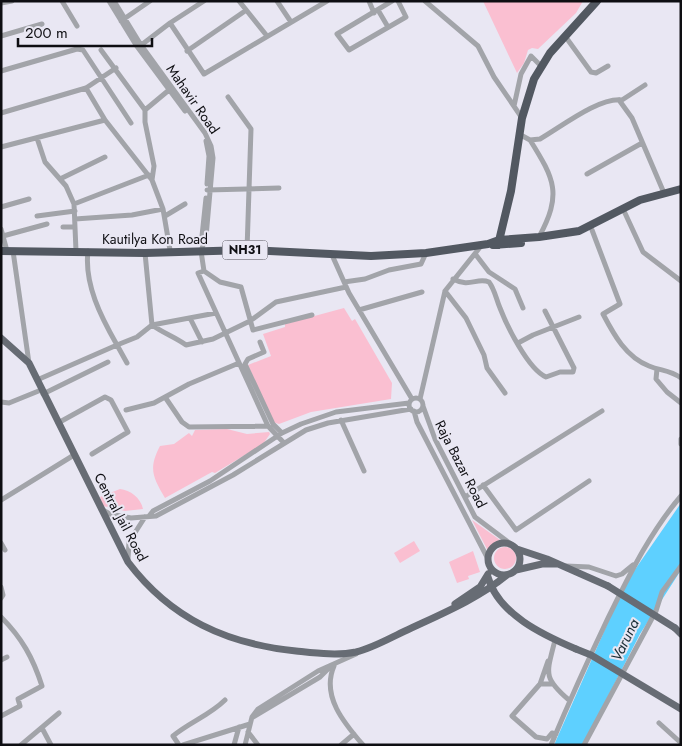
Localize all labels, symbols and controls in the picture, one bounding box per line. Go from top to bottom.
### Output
scale bar [18,15,151,47]
text: 200 m [25,22,68,44]
street label: Mahavir Road [162,60,224,138]
street label: Kautilya Kon Road [102,229,208,249]
road number: NH31 [222,240,268,260]
street label: Raja Bazar Road [430,417,492,511]
street label: Central Jail Road [89,469,153,565]
water label: Varuna [605,614,645,665]

